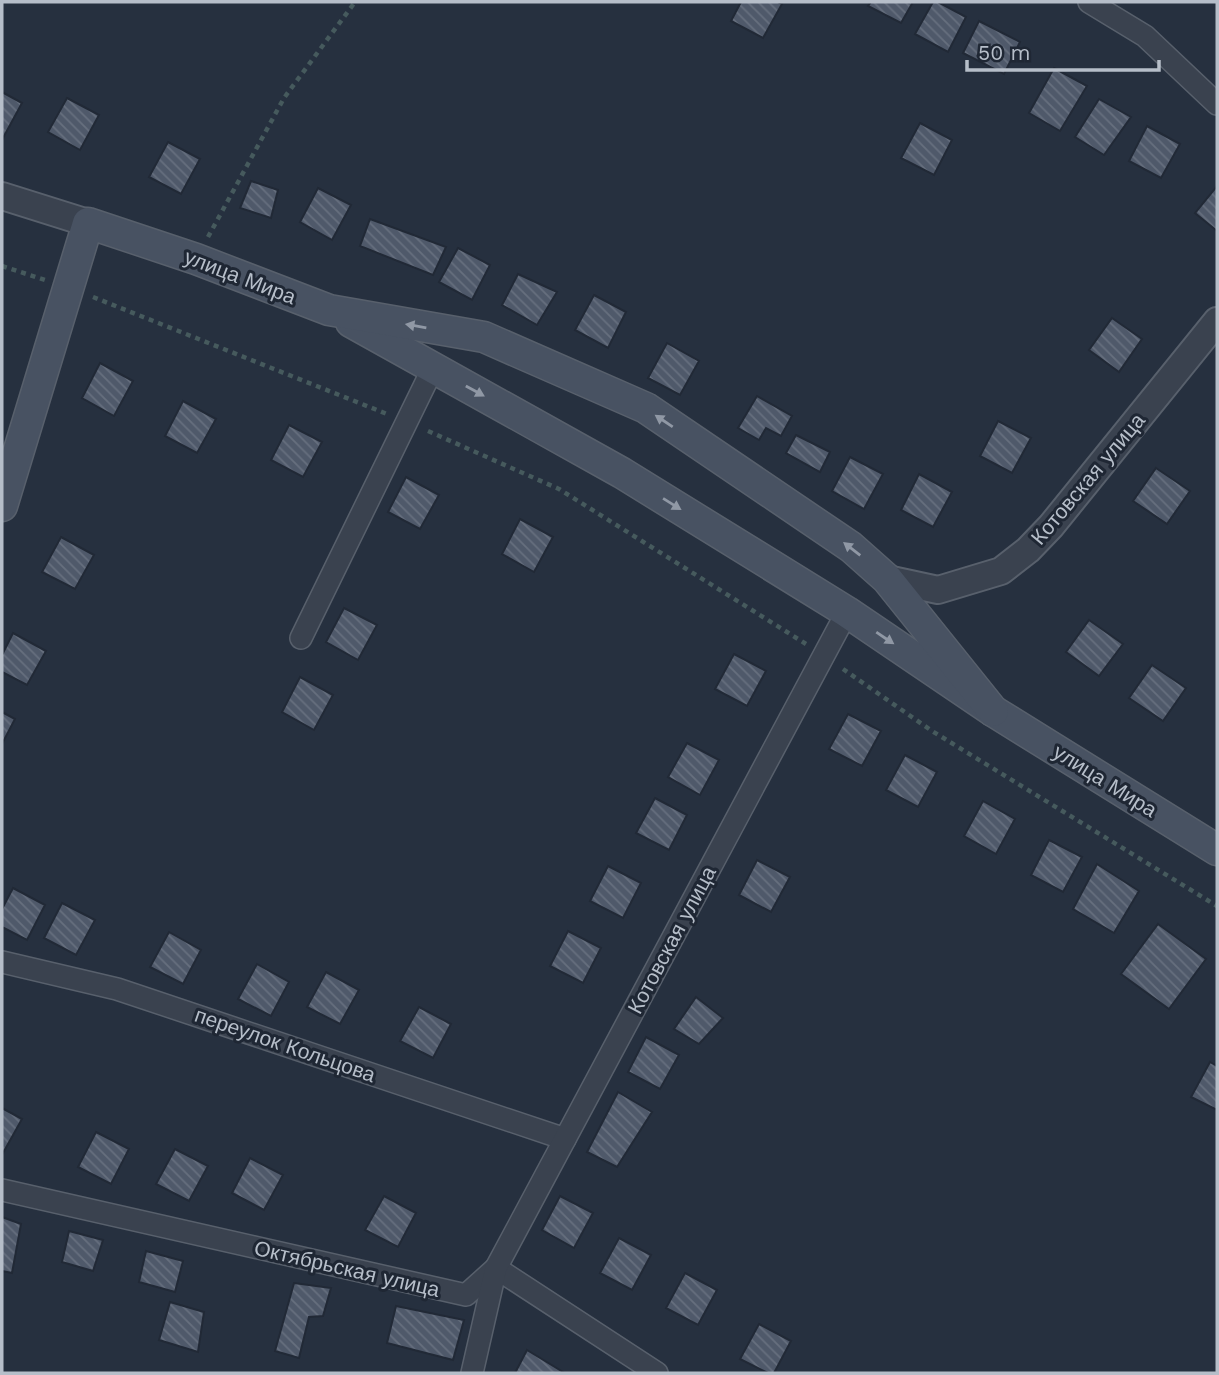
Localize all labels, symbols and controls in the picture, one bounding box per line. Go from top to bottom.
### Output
scale bar [967,28,1160,72]
text: 50 m [978,40,1030,65]
street label: улица Мира [181,244,300,309]
one-way arrow [405,320,427,331]
one-way arrow [465,385,484,397]
street label: Котовская улица [1025,408,1150,549]
one-way arrow [654,414,674,427]
one-way arrow [662,497,682,510]
one-way arrow [843,542,860,557]
one-way arrow [876,631,894,645]
street label: улица Мира [1049,739,1162,822]
street label: Котовская улица [622,861,721,1018]
street label: переулок Кольцова [192,1002,379,1087]
street label: Октябрьская улица [252,1235,443,1302]

